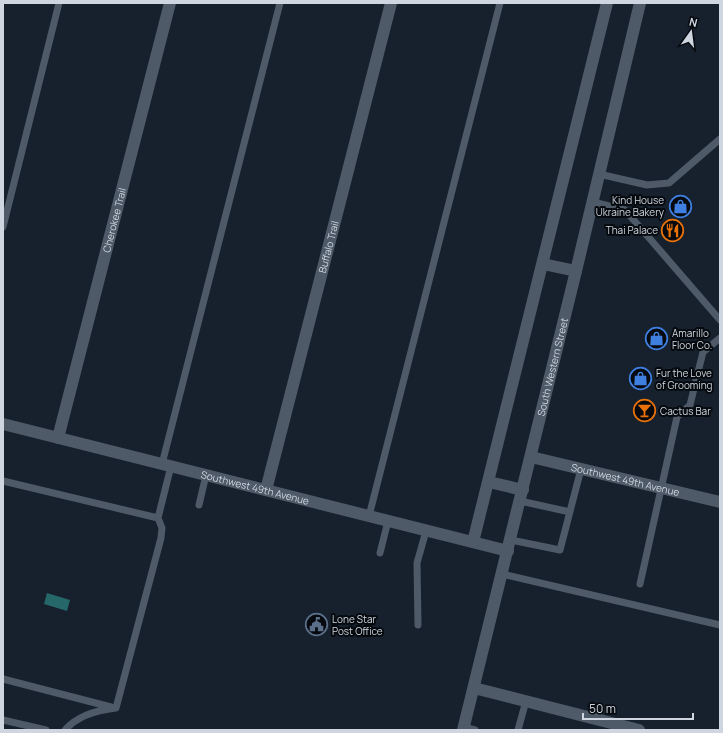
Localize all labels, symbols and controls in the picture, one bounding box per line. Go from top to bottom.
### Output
north arrow [671,12,711,52]
text: N [688,14,699,30]
street label: Cherokee Trail [99,186,129,254]
place label: Kind House Ukraine Bakery [596,193,665,219]
shop icon: Kind House Ukraine Bakery [667,193,693,219]
restaurant icon: Thai Palace [660,217,686,243]
street label: Buffalo Trail [315,219,342,275]
place label: Thai Palace [606,223,658,237]
street label: South Western Street [534,316,571,417]
shop icon: Amarillo Floor Co. [644,326,670,352]
place label: Amarillo Floor Co. [672,326,712,352]
shop icon: Fur the Love of Grooming [627,366,653,392]
place label: Fur the Love of Grooming [656,366,713,392]
bar icon: Cactus Bar [631,398,657,424]
place label: Cactus Bar [660,404,711,418]
street label: Southwest 49th Avenue [570,460,681,499]
street label: Southwest 49th Avenue [200,467,311,508]
public building icon: Lone Star Post Office [304,612,330,638]
place label: Lone Star Post Office [332,612,383,638]
scale bar [583,695,693,721]
text: 50 m [589,700,616,717]

